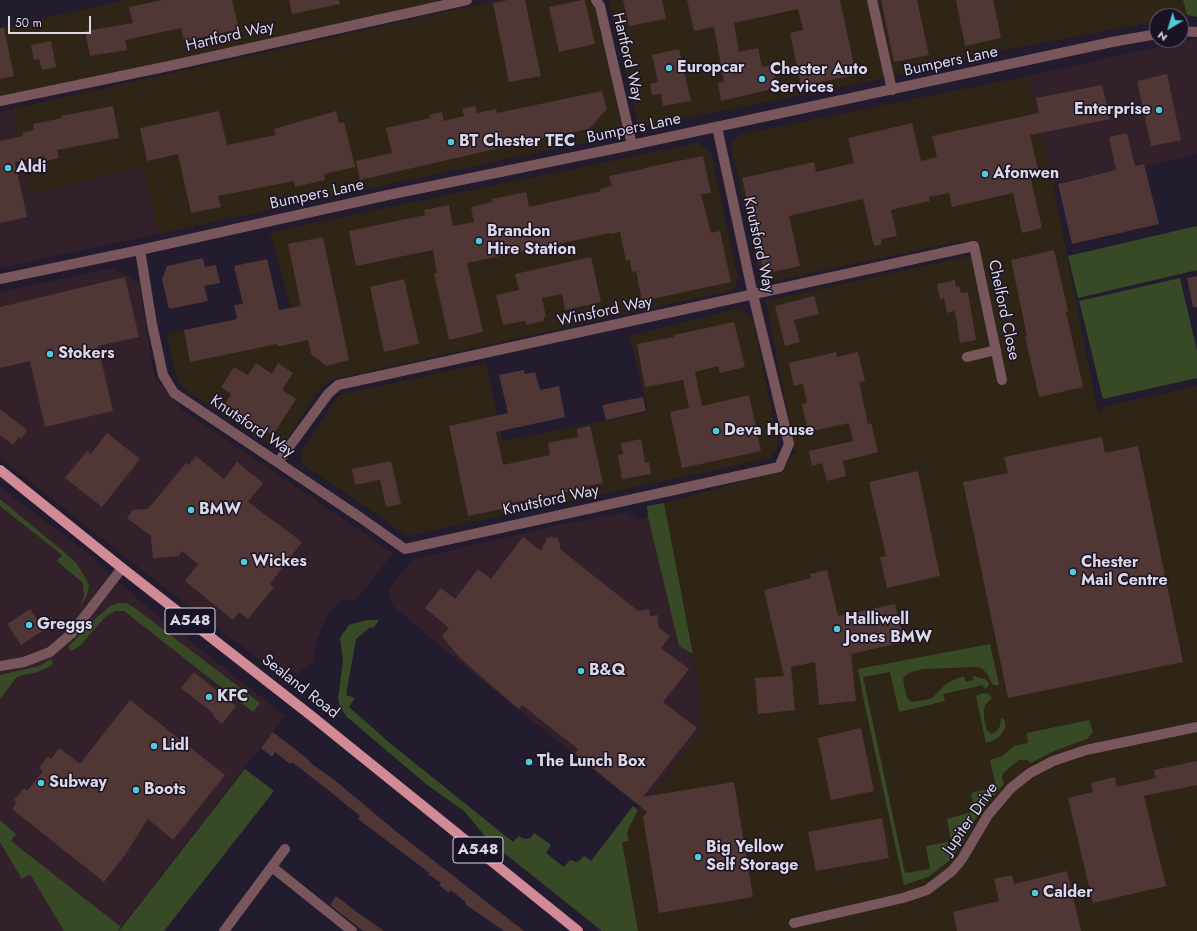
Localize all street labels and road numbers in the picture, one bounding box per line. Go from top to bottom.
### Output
street label: Hartford Way [608,11,646,103]
street label: Hartford Way [184,18,276,56]
street label: Bumpers Lane [902,43,1000,81]
street label: Bumpers Lane [585,110,683,148]
street label: Bumpers Lane [268,176,366,214]
street label: Knutsford Way [738,195,778,295]
street label: Chelford Close [983,258,1023,362]
street label: Winsford Way [556,293,654,331]
street label: Knutsford Way [206,392,298,462]
street label: Knutsford Way [501,481,601,521]
road number: A548 [165,608,215,634]
street label: Sealand Road [257,651,343,723]
street label: Jupiter Drive [939,779,1003,859]
road number: A548 [453,837,503,863]

